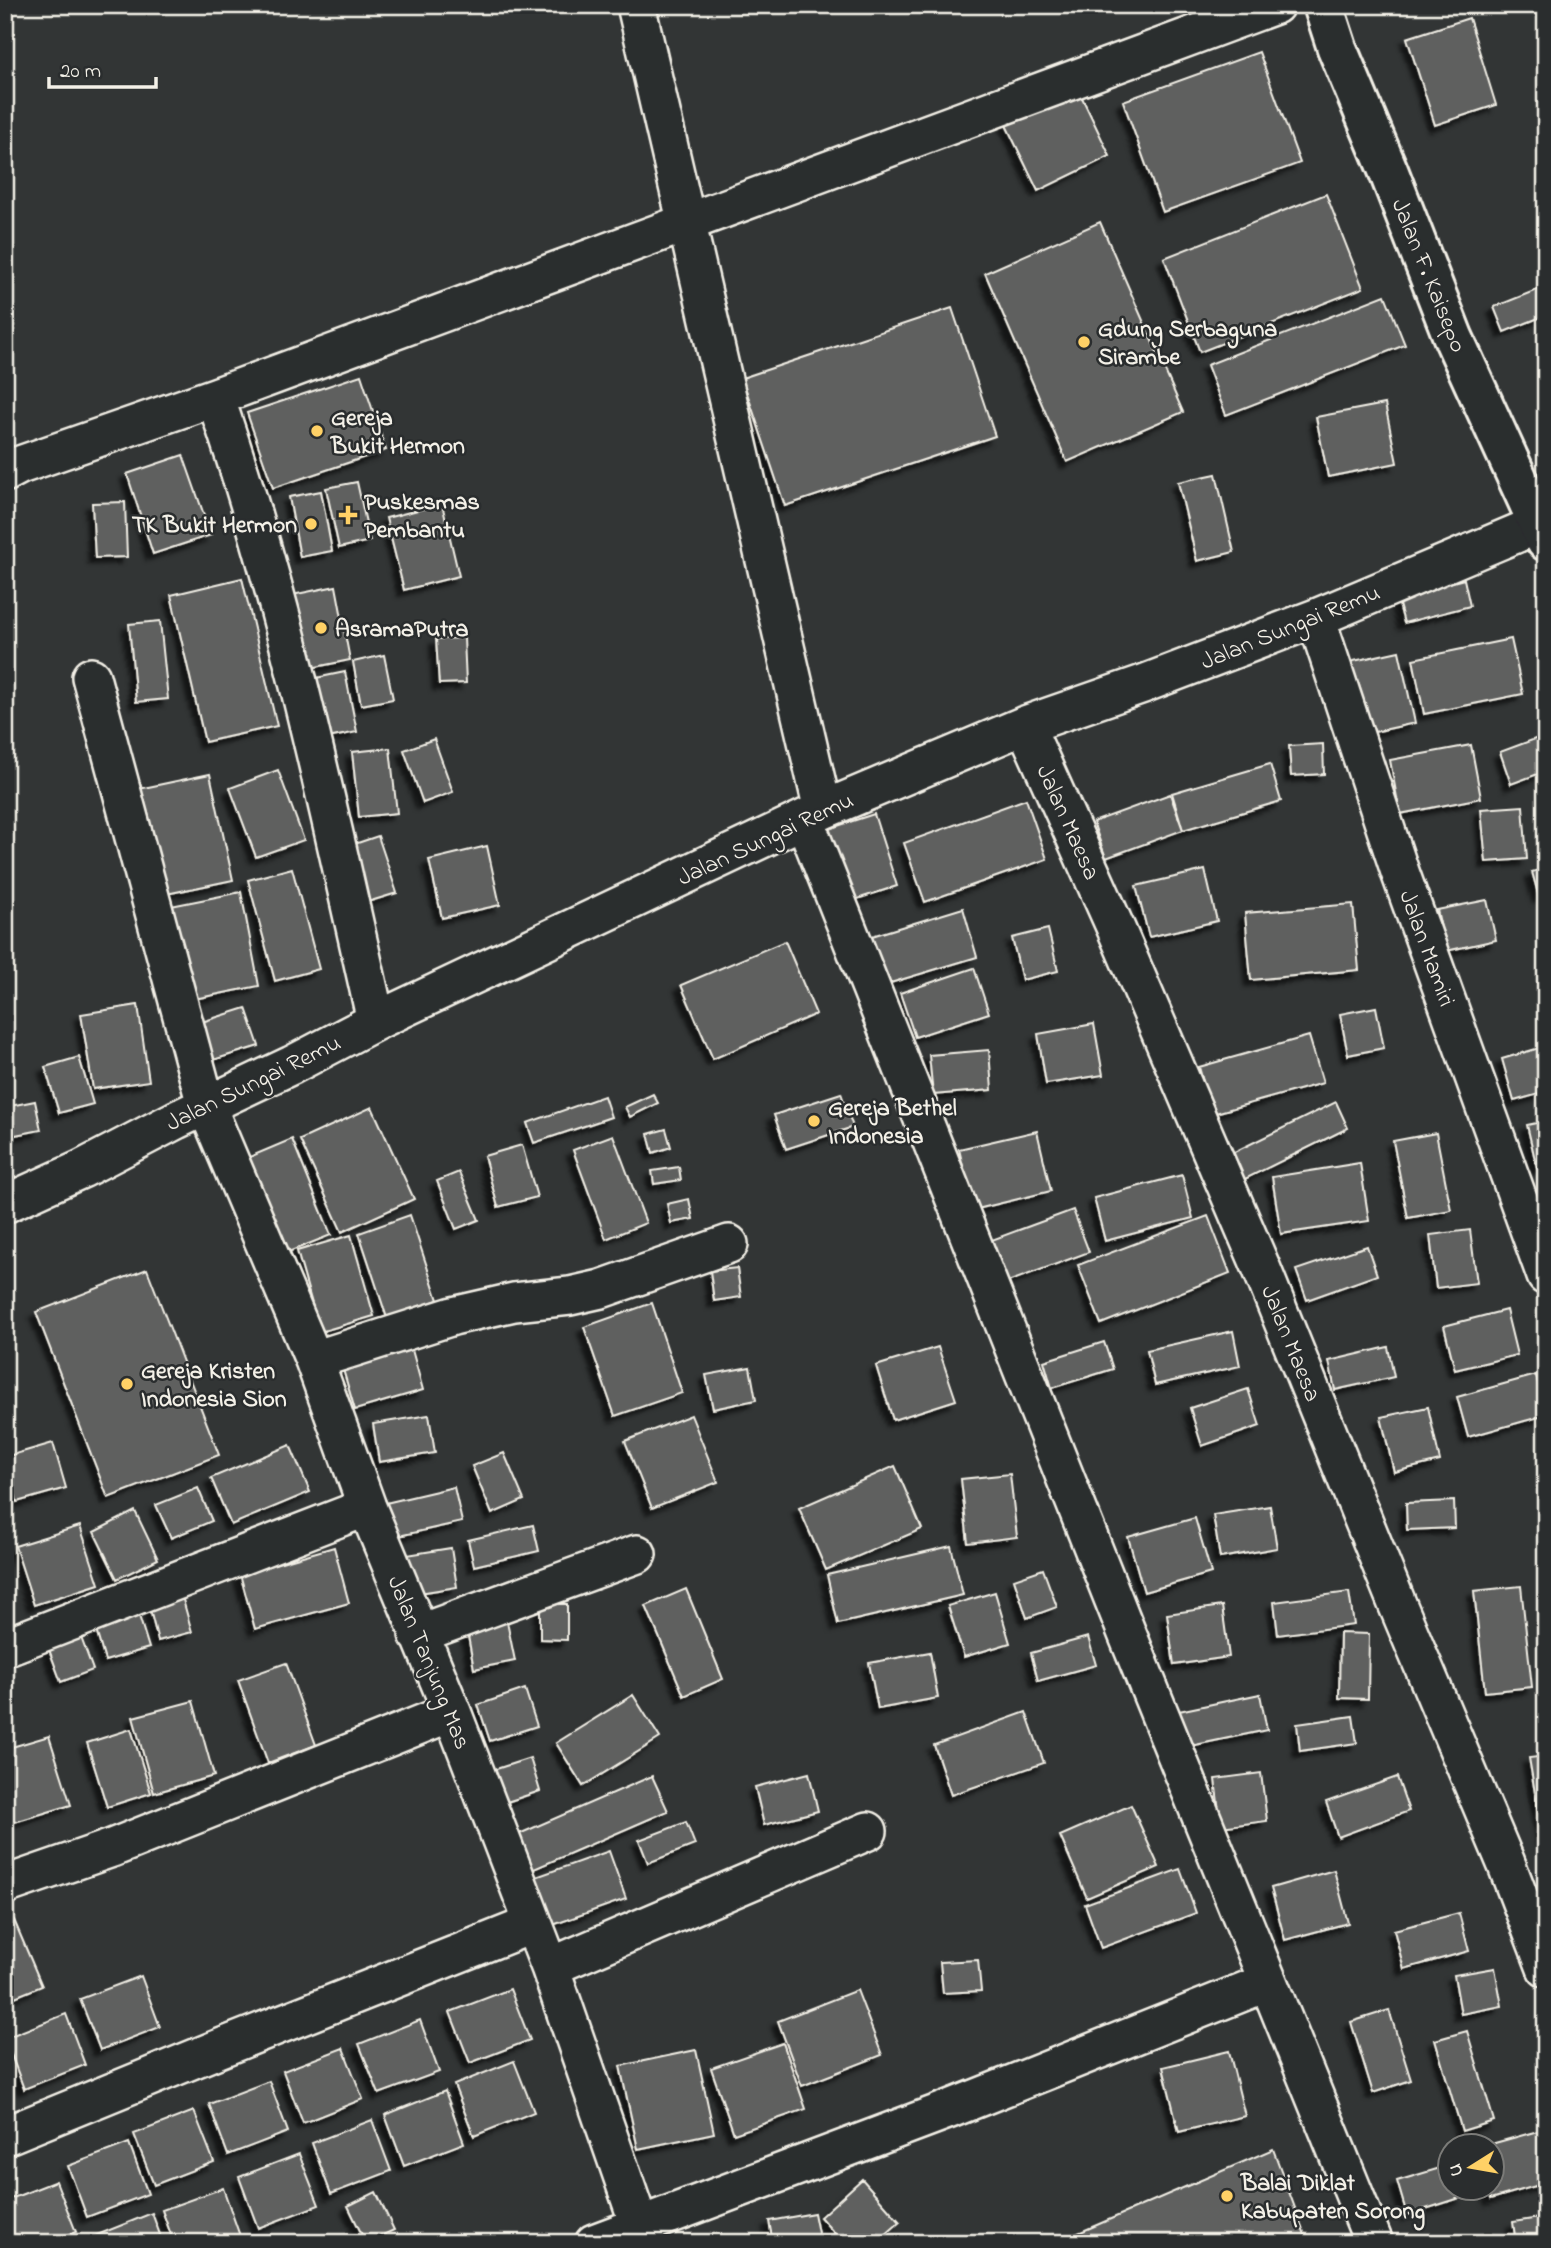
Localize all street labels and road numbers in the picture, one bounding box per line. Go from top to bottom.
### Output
street label: Jalan F. Kaisepo [1381,194,1475,358]
street label: Jalan Sungai Remu [1196,576,1386,680]
street label: Jalan Maesa [1026,760,1108,886]
street label: Jalan Sungai Remu [672,784,860,896]
street label: Jalan Mamiri [1388,886,1463,1012]
street label: Jalan Sungai Remu [161,1027,348,1142]
street label: Jalan Maesa [1250,1280,1329,1407]
street label: Jalan Tanjung Mas [377,1571,479,1755]

